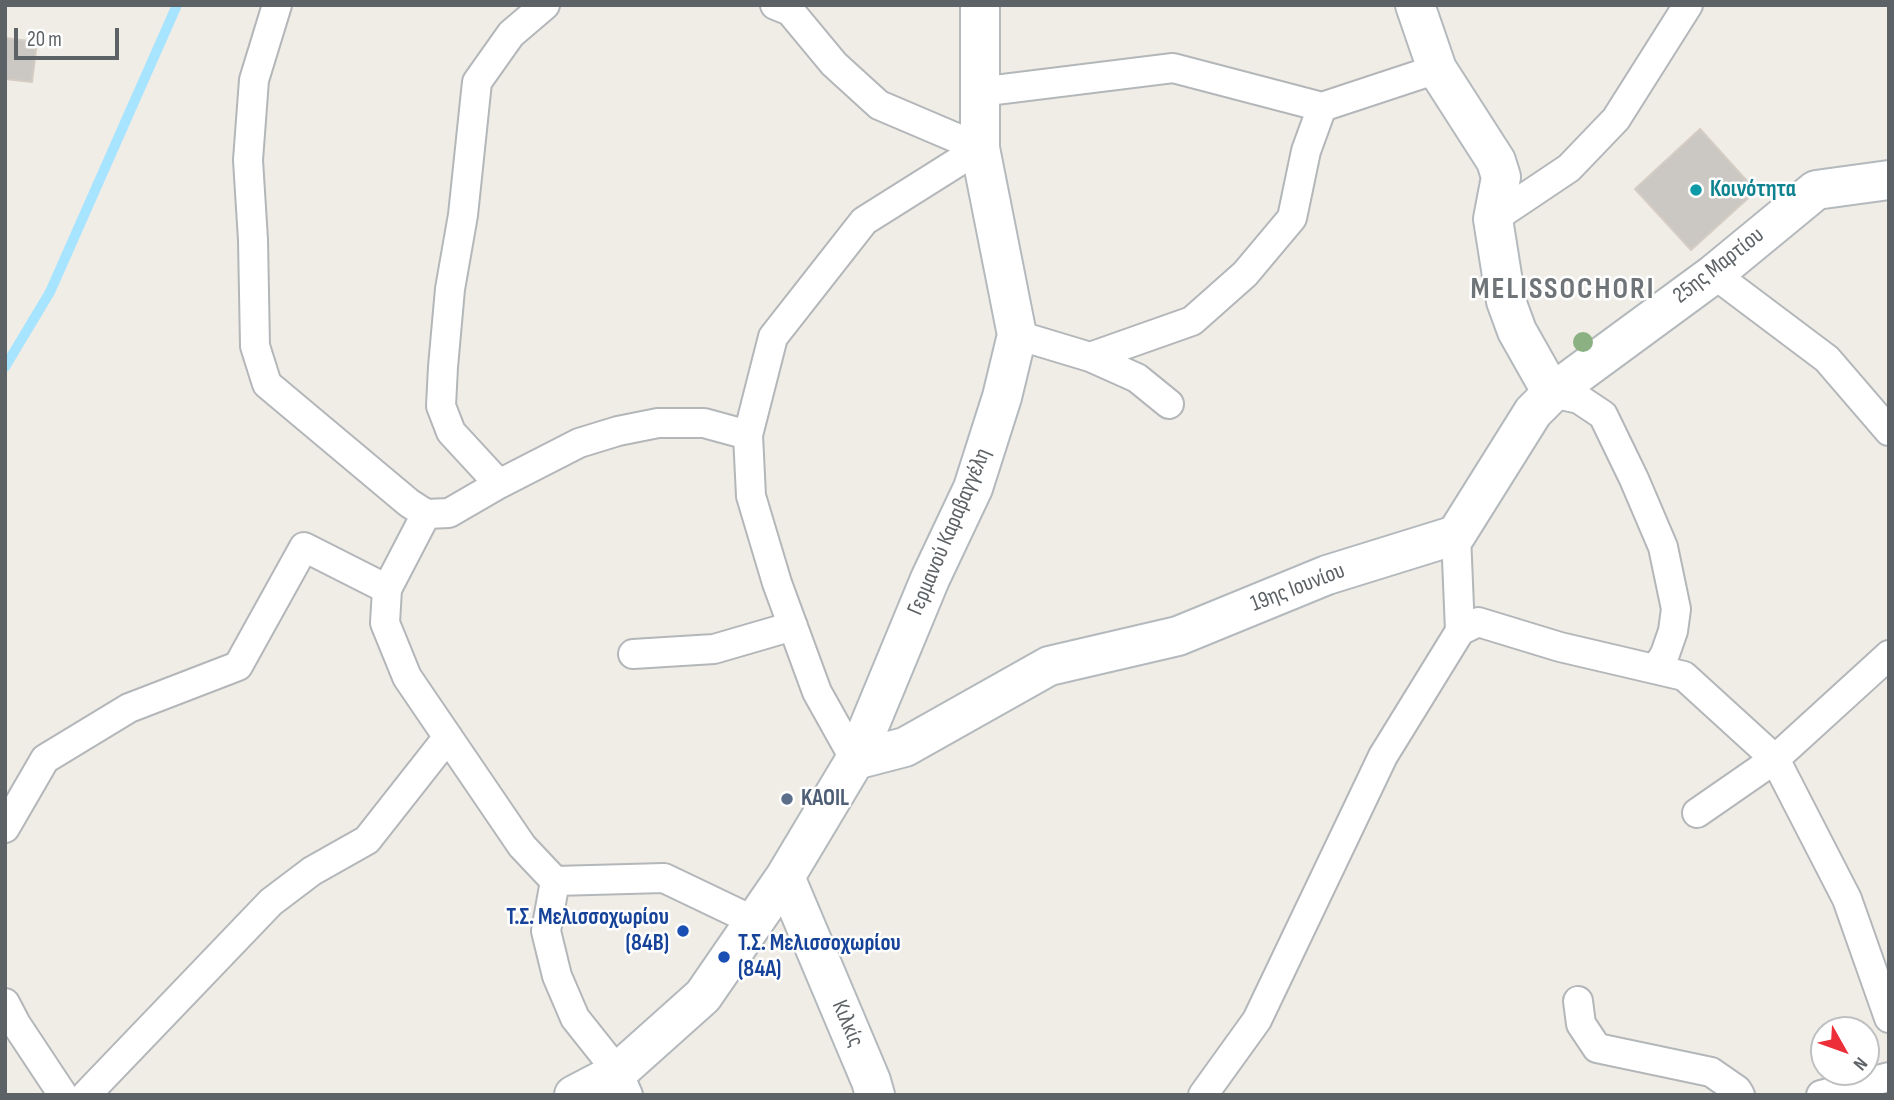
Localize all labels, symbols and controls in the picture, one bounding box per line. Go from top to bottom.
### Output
scale bar [18,14,122,58]
text: 20 m [27,27,62,52]
place label: Κοινότητα [1710,176,1796,204]
marker: Κοινότητα [1688,182,1704,198]
street label: 25ης Μαρτίου [1668,222,1770,310]
district label: MELISSOCHORI [1472,272,1654,308]
street label: Γερμανού Καραβαγγέλη [902,444,998,620]
street label: 19ης Ιουνίου [1247,557,1349,619]
place label: KAOIL [801,785,849,813]
marker: KAOIL [779,791,795,807]
place label: Τ.Σ. Μελισσοχωρίου (84Β) [506,904,669,958]
marker: Τ.Σ. Μελισσοχωρίου (84Β) [675,923,691,939]
place label: Τ.Σ. Μελισσοχωρίου (84Α) [738,930,901,984]
marker: Τ.Σ. Μελισσοχωρίου (84Α) [716,949,732,965]
street label: Κιλκίς [825,996,869,1052]
north arrow [1810,1016,1880,1086]
text: N [1848,1052,1872,1075]

